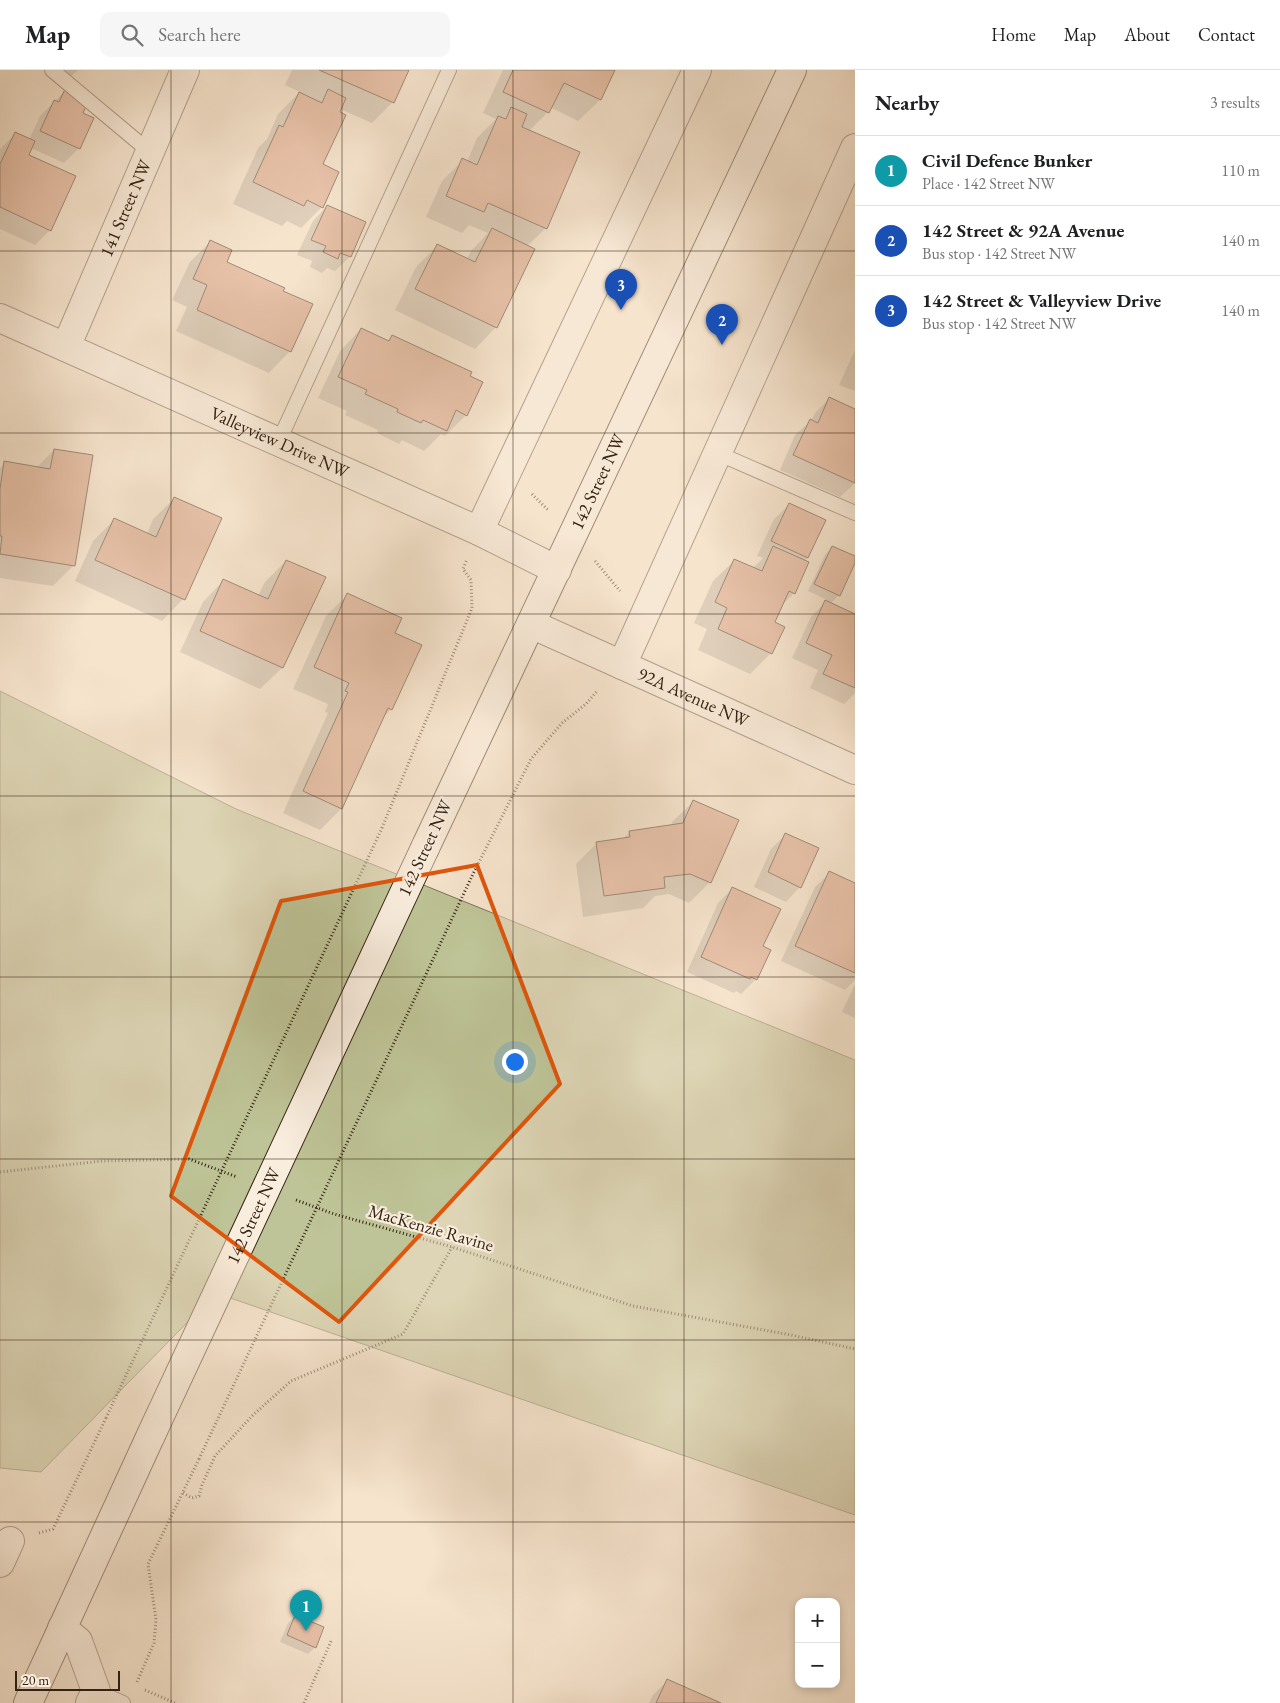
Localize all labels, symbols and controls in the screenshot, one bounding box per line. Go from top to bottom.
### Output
search box [100,12,450,57]
text: Map [25,19,70,50]
icon: search [118,21,146,49]
text: Search here [158,22,241,47]
text: Home [991,23,1036,46]
text: Map [1064,23,1096,46]
text: About [1124,23,1170,46]
text: Contact [1198,23,1255,46]
text: Nearby [875,89,939,116]
text: 3 results [1210,92,1260,113]
text: Civil Defence Bunker [922,148,1092,173]
street label: 141 Street NW [94,156,156,260]
text: 1 [887,160,895,181]
text: 110 m [1221,160,1260,181]
text: Place · 142 Street NW [922,173,1055,194]
text: 142 Street & 92A Avenue [922,218,1124,243]
text: 2 [887,230,895,251]
text: 140 m [1221,230,1260,251]
text: Bus stop · 142 Street NW [922,243,1076,264]
pin: 3 [605,269,637,310]
text: 142 Street & Valleyview Drive [922,288,1161,313]
text: 3 [887,300,895,321]
text: 140 m [1221,300,1260,321]
pin: 2 [706,304,738,345]
text: Bus stop · 142 Street NW [922,313,1076,334]
street label: Valleyview Drive NW [207,401,353,483]
street label: 142 Street NW [565,429,630,533]
street label: 92A Avenue NW [634,662,753,732]
street label: 142 Street NW [392,796,457,900]
your location [502,1049,528,1075]
street label: 142 Street NW [221,1163,285,1267]
street label: MacKenzie Ravine [366,1199,497,1256]
pin: 1 [290,1590,322,1631]
map controls [795,1598,840,1688]
button: + [795,1598,840,1643]
button: − [795,1643,840,1688]
scale bar [15,1668,120,1691]
text: 20 m [22,1671,49,1689]

